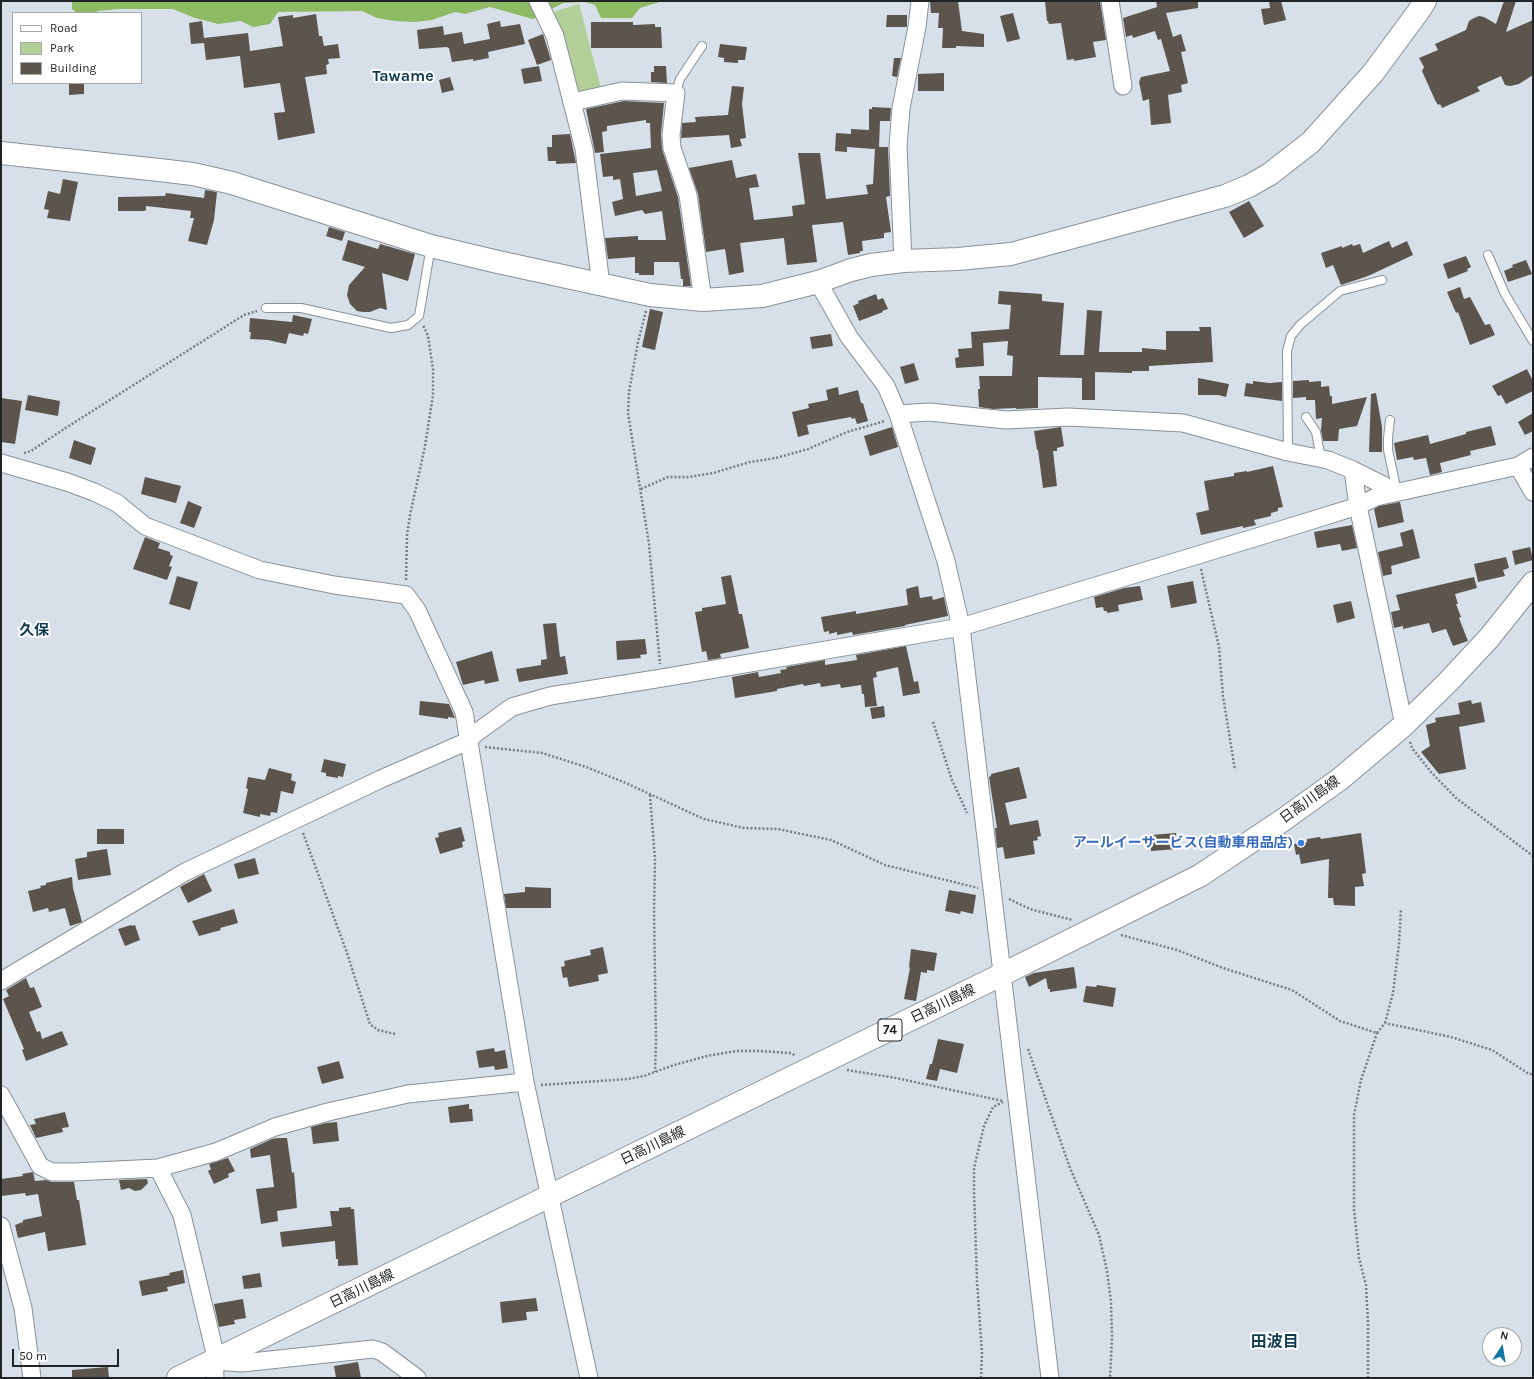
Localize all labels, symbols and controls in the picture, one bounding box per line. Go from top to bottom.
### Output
legend [12,12,142,84]
text: Road [50,21,78,35]
text: Park [50,41,74,55]
text: Building [50,61,96,75]
district label: Tawame [372,66,434,86]
district label: 久保 [19,622,49,640]
street label: 日高川島線 [1277,773,1343,827]
place label: アールイーサービス(自動車用品店) [1073,835,1293,851]
marker: アールイーサービス(自動車用品店) [1296,838,1306,848]
street label: 日高川島線 [908,981,978,1027]
road number: 74 [878,1019,902,1041]
street label: 日高川島線 [618,1123,688,1169]
street label: 日高川島線 [327,1266,397,1312]
north arrow [1482,1327,1522,1367]
text: N [1499,1329,1510,1343]
district label: 田波目 [1251,1332,1299,1352]
scale bar [14,1341,121,1367]
text: 50 m [19,1349,47,1363]

